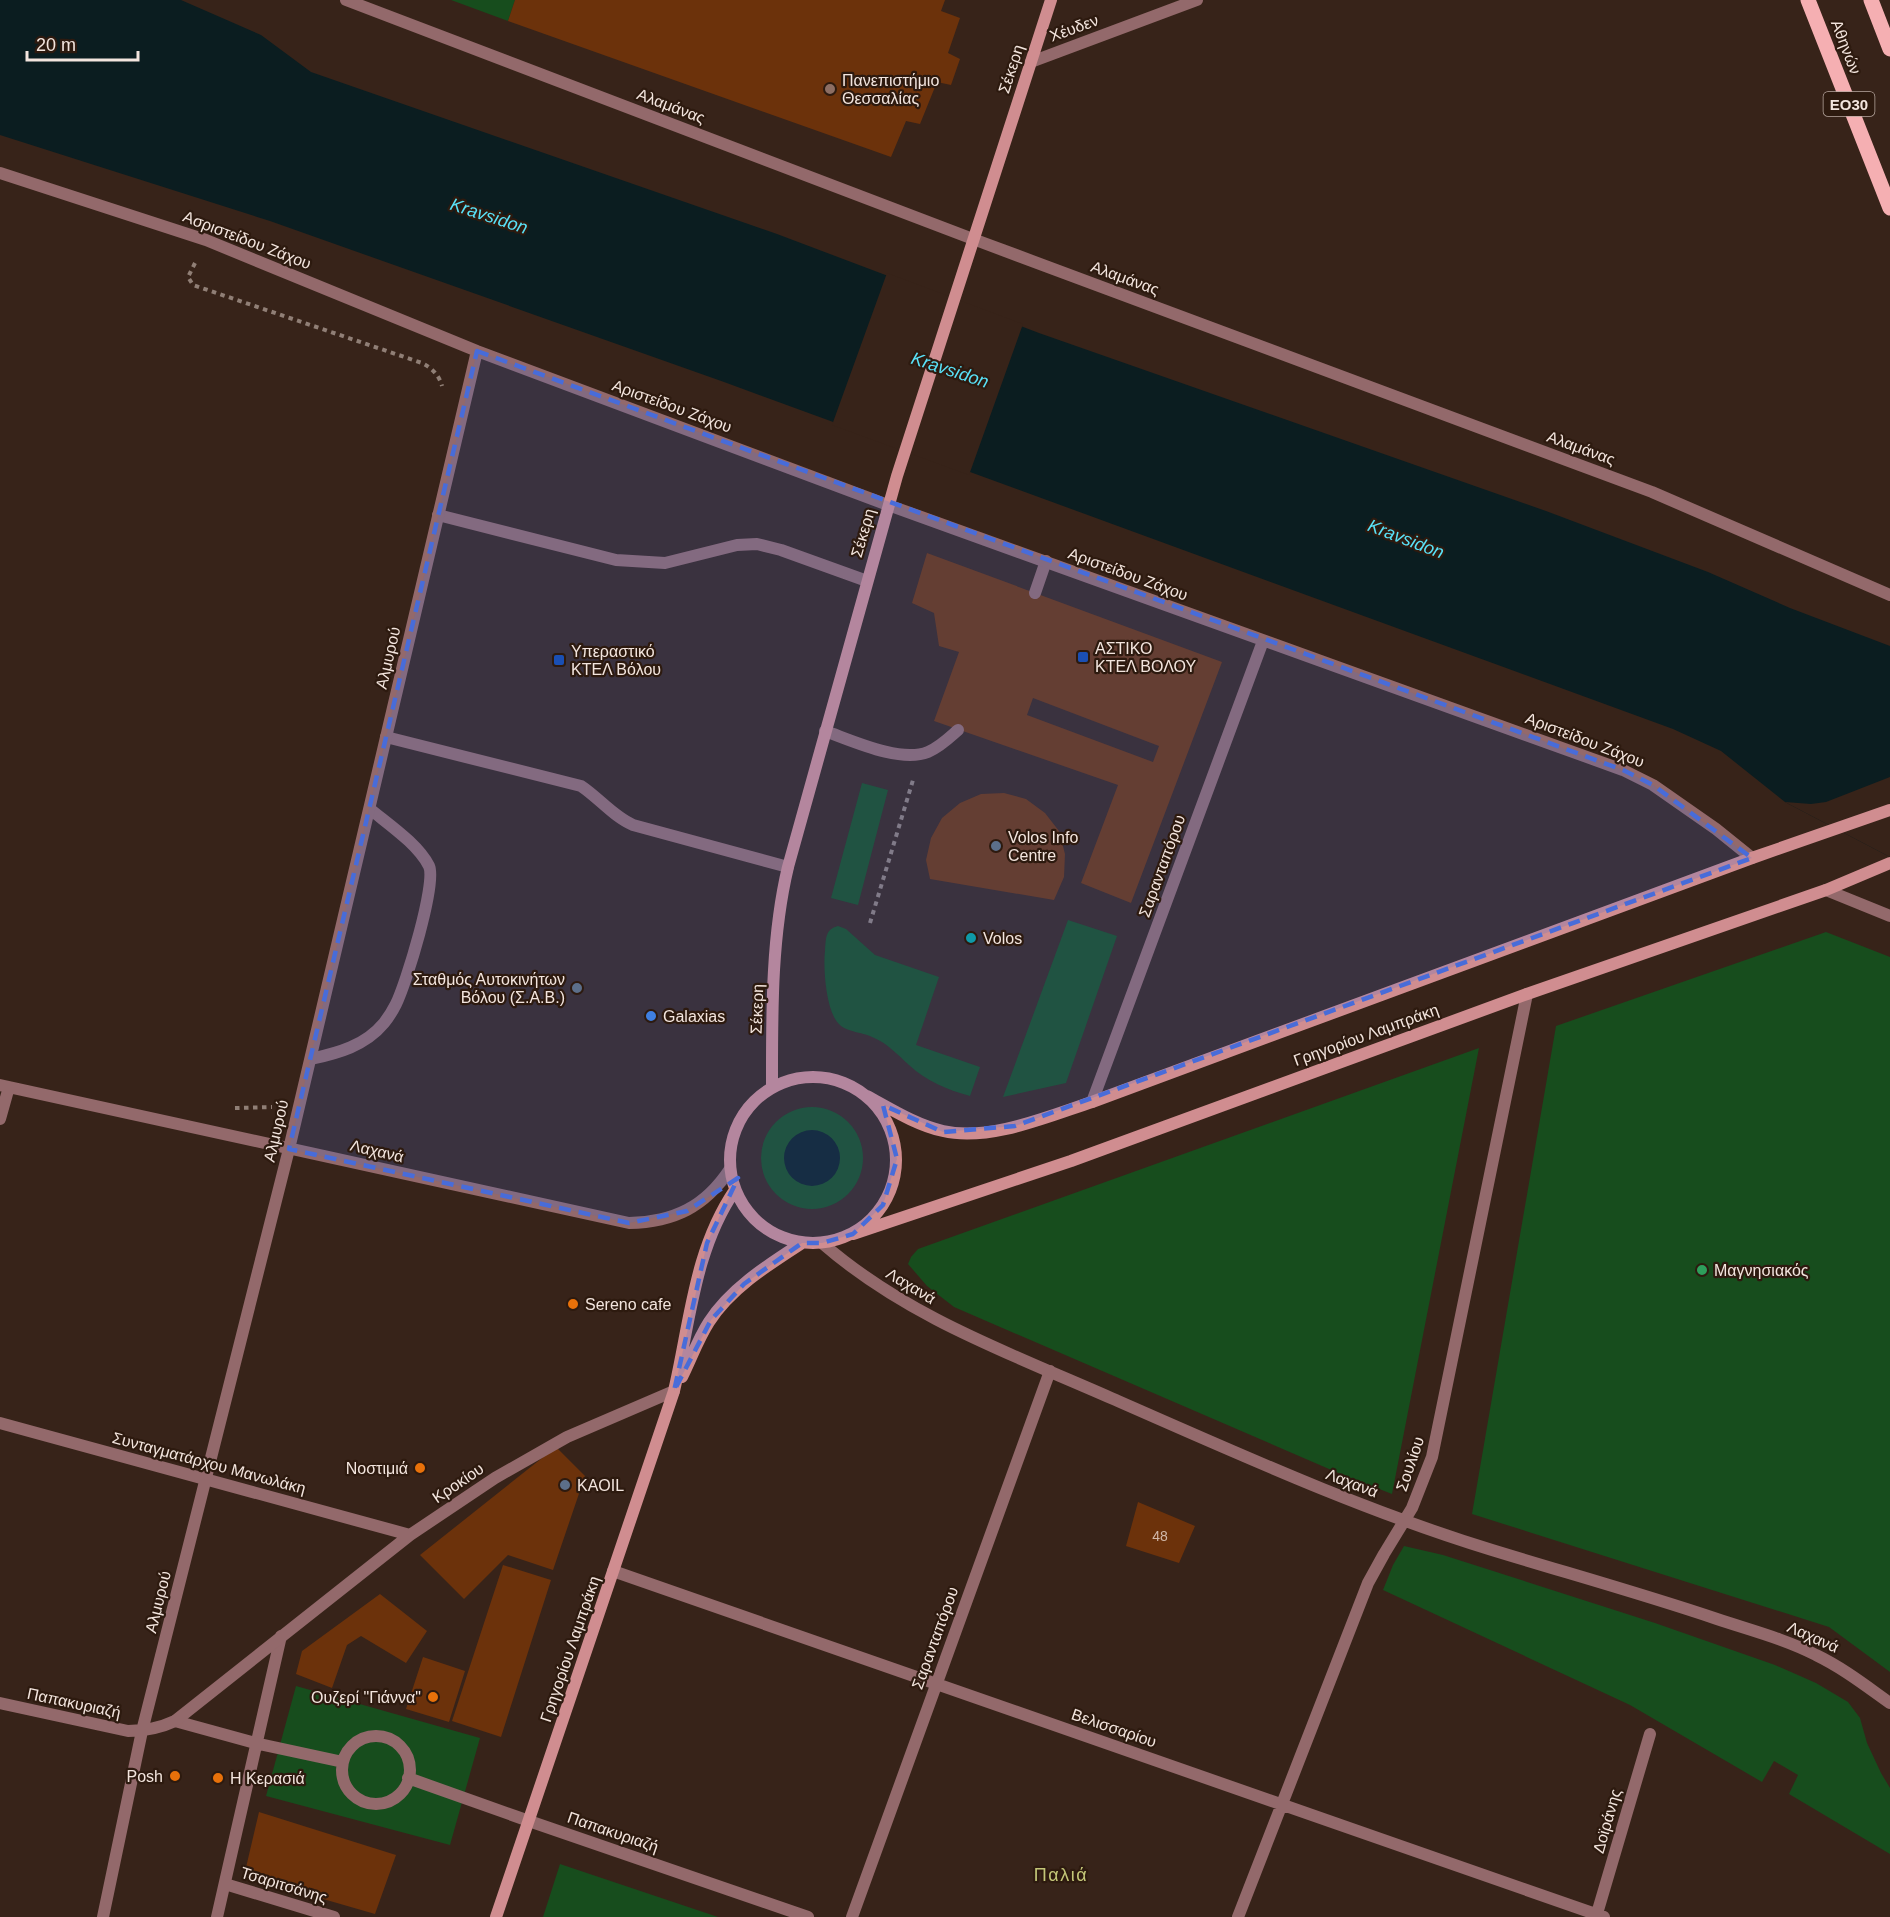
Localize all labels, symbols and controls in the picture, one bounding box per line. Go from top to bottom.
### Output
street label: Χέυδεν [1047,11,1101,45]
street label: Αθηνών [1828,17,1864,77]
scale bar [27,24,138,62]
text: 20 m [36,35,76,55]
street label: Σέκερη [995,43,1027,95]
place label: Πανεπιστήμιο Θεσσαλίας [842,72,939,107]
marker: Πανεπιστήμιο Θεσσαλίας [823,82,837,96]
street label: Αλαμάνας [635,85,708,127]
road number: ΕΟ30 [1824,92,1874,116]
water label: Kravsidon [448,194,530,238]
street label: Ασριστείδου Ζάχου [181,208,313,272]
street label: Αλαμάνας [1089,258,1162,298]
water label: Kravsidon [909,348,991,392]
street label: Αριστείδου Ζάχου [610,376,734,436]
street label: Αλαμάνας [1545,428,1618,468]
street label: Σέκερη [848,507,878,559]
water label: Kravsidon [1365,515,1447,563]
street label: Αριστείδου Ζάχου [1066,544,1190,604]
street label: Αλμυρού [373,625,403,691]
place label: ΑΣΤΙΚΟ ΚΤΕΛ ΒΟΛΟΥ [1095,640,1196,675]
place label: Υπεραστικό ΚΤΕΛ Βόλου [571,643,661,678]
marker: ΑΣΤΙΚΟ ΚΤΕΛ ΒΟΛΟΥ [1076,650,1090,664]
marker: Υπεραστικό ΚΤΕΛ Βόλου [552,653,566,667]
street label: Αριστείδου Ζάχου [1523,710,1647,770]
street label: Σαρανταπόρου [1136,813,1188,919]
place label: Volos Info Centre [1008,829,1078,864]
marker: Volos Info Centre [989,839,1003,853]
place label: Volos [983,930,1022,947]
marker: Volos [964,931,978,945]
place label: Σταθμός Αυτοκινήτων Βόλου (Σ.Α.Β.) [413,971,565,1006]
marker: Σταθμός Αυτοκινήτων Βόλου (Σ.Α.Β.) [570,981,584,995]
street label: Σέκερη [748,984,766,1034]
street label: Γρηγορίου Λαμπράκη [1291,1001,1441,1069]
place label: Galaxias [663,1008,725,1025]
marker: Galaxias [644,1009,658,1023]
street label: Αλμυρού [261,1098,291,1164]
street label: Λαχανά [349,1137,405,1165]
place label: Μαγνησιακός [1714,1262,1809,1279]
marker: Μαγνησιακός [1695,1263,1709,1277]
street label: Λαχανά [883,1265,939,1307]
place label: Sereno cafe [585,1296,671,1313]
marker: Sereno cafe [566,1297,580,1311]
street label: Συνταγματάρχου Μανωλάκη [110,1429,308,1497]
street label: Σουλίου [1393,1434,1427,1494]
place label: Νοστιμιά [346,1460,408,1477]
street label: Κροκίου [429,1460,487,1506]
marker: Νοστιμιά [413,1461,427,1475]
street label: Λαχανά [1324,1465,1380,1501]
place label: KAOIL [577,1477,624,1494]
marker: KAOIL [558,1478,572,1492]
house number: 48 [1152,1528,1168,1544]
street label: Αλμυρού [142,1569,174,1635]
street label: Γρηγορίου Λαμπράκη [537,1574,603,1724]
street label: Σαρανταπόρου [909,1585,961,1691]
street label: Λαχανά [1785,1618,1841,1656]
street label: Παπακυριαζή [25,1685,122,1722]
place label: Ουζερί "Γιάννα" [311,1689,421,1707]
marker: Ουζερί "Γιάννα" [426,1690,440,1704]
street label: Βελισσαρίου [1069,1706,1159,1750]
place label: Posh [127,1768,163,1785]
marker: Posh [168,1769,182,1783]
place label: Η Κερασιά [230,1770,305,1787]
marker: Η Κερασιά [211,1771,225,1785]
street label: Δοϊράνης [1590,1787,1624,1855]
street label: Παπακυριαζή [565,1808,661,1856]
street label: Τσαριτσάνης [239,1864,330,1906]
district label: Παλιά [1034,1865,1088,1885]

